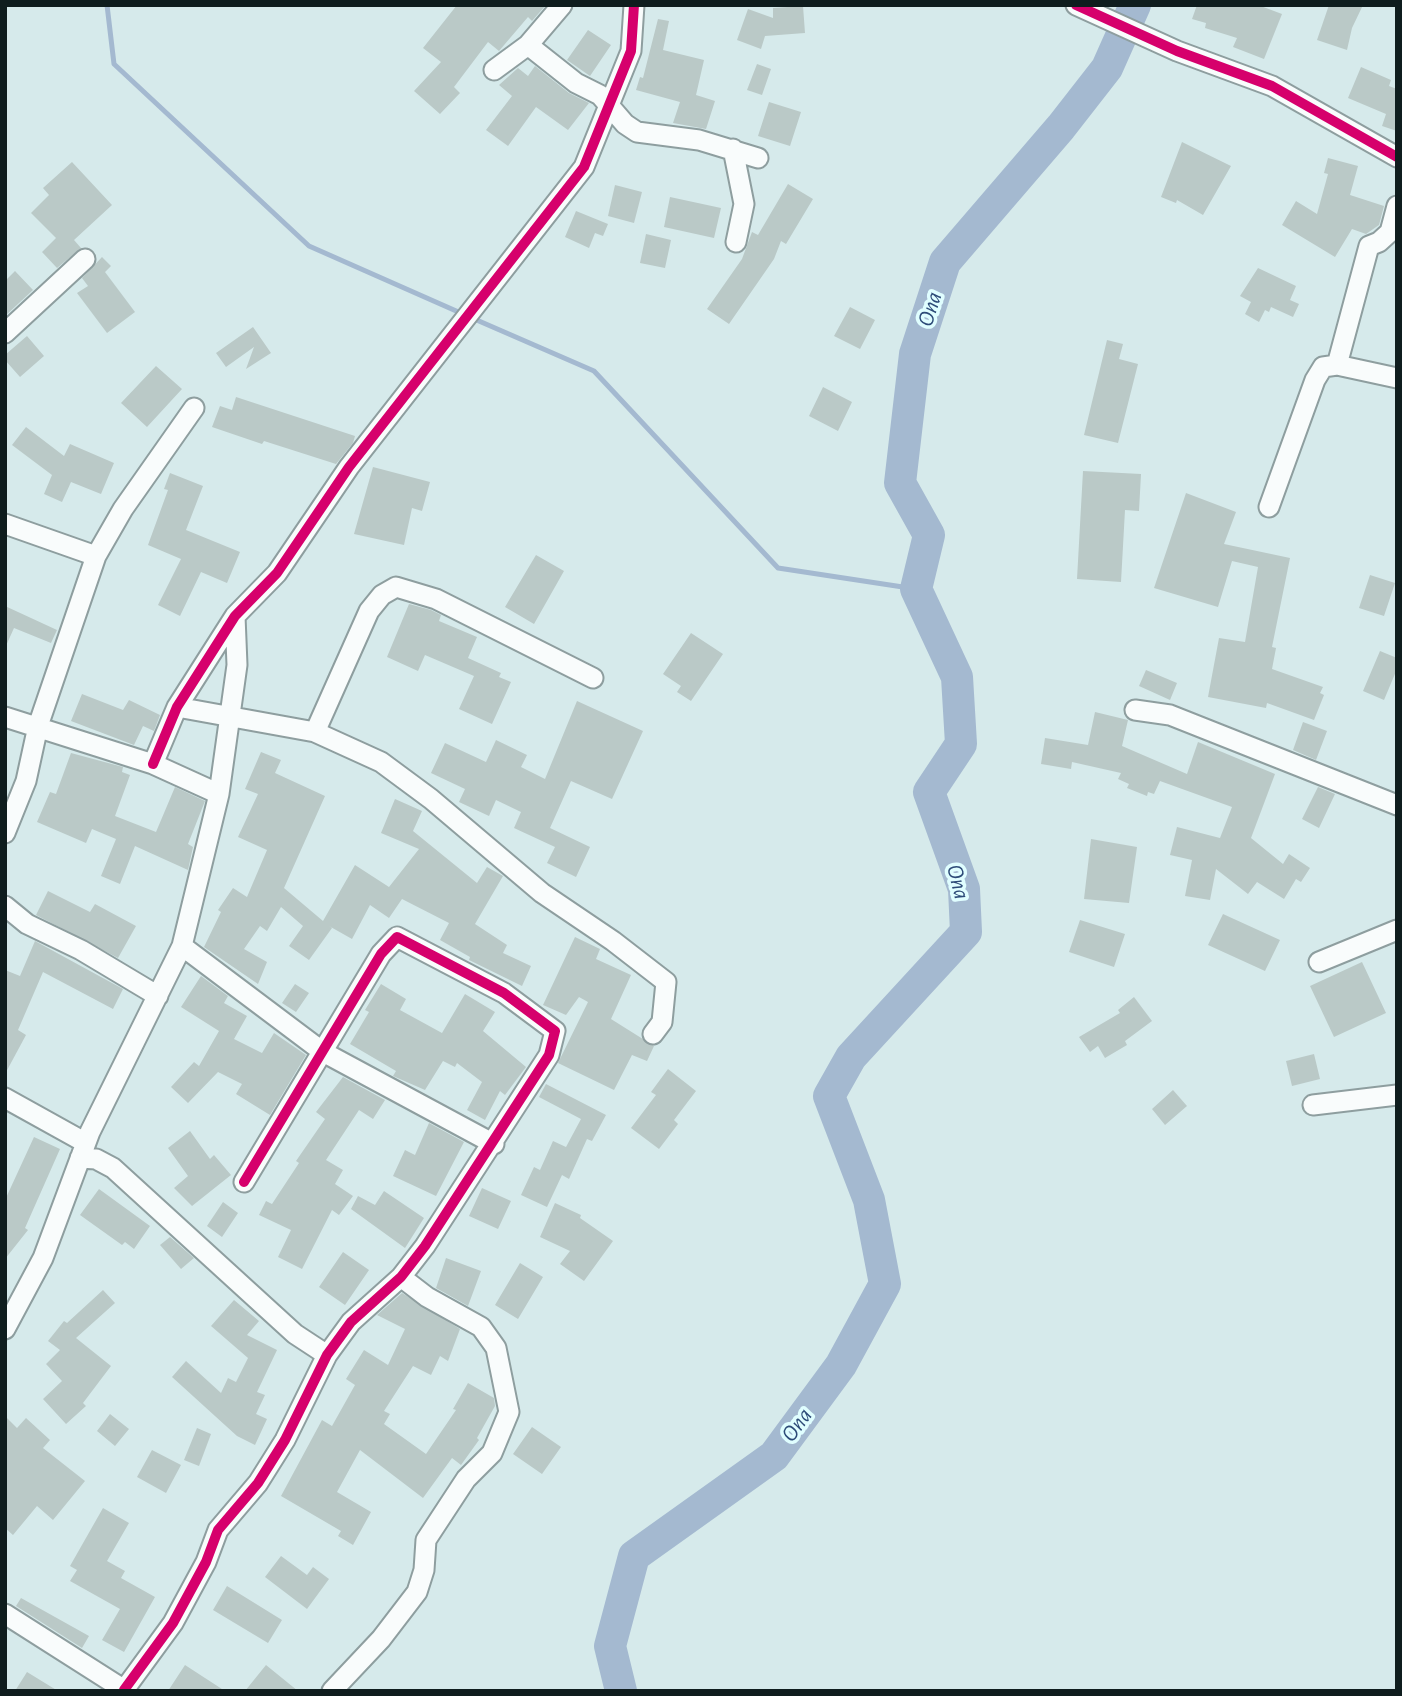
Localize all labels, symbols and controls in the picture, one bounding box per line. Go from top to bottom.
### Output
water label: Ona [911,288,949,330]
water label: Ona [940,862,976,902]
water label: Ona [776,1403,818,1447]

